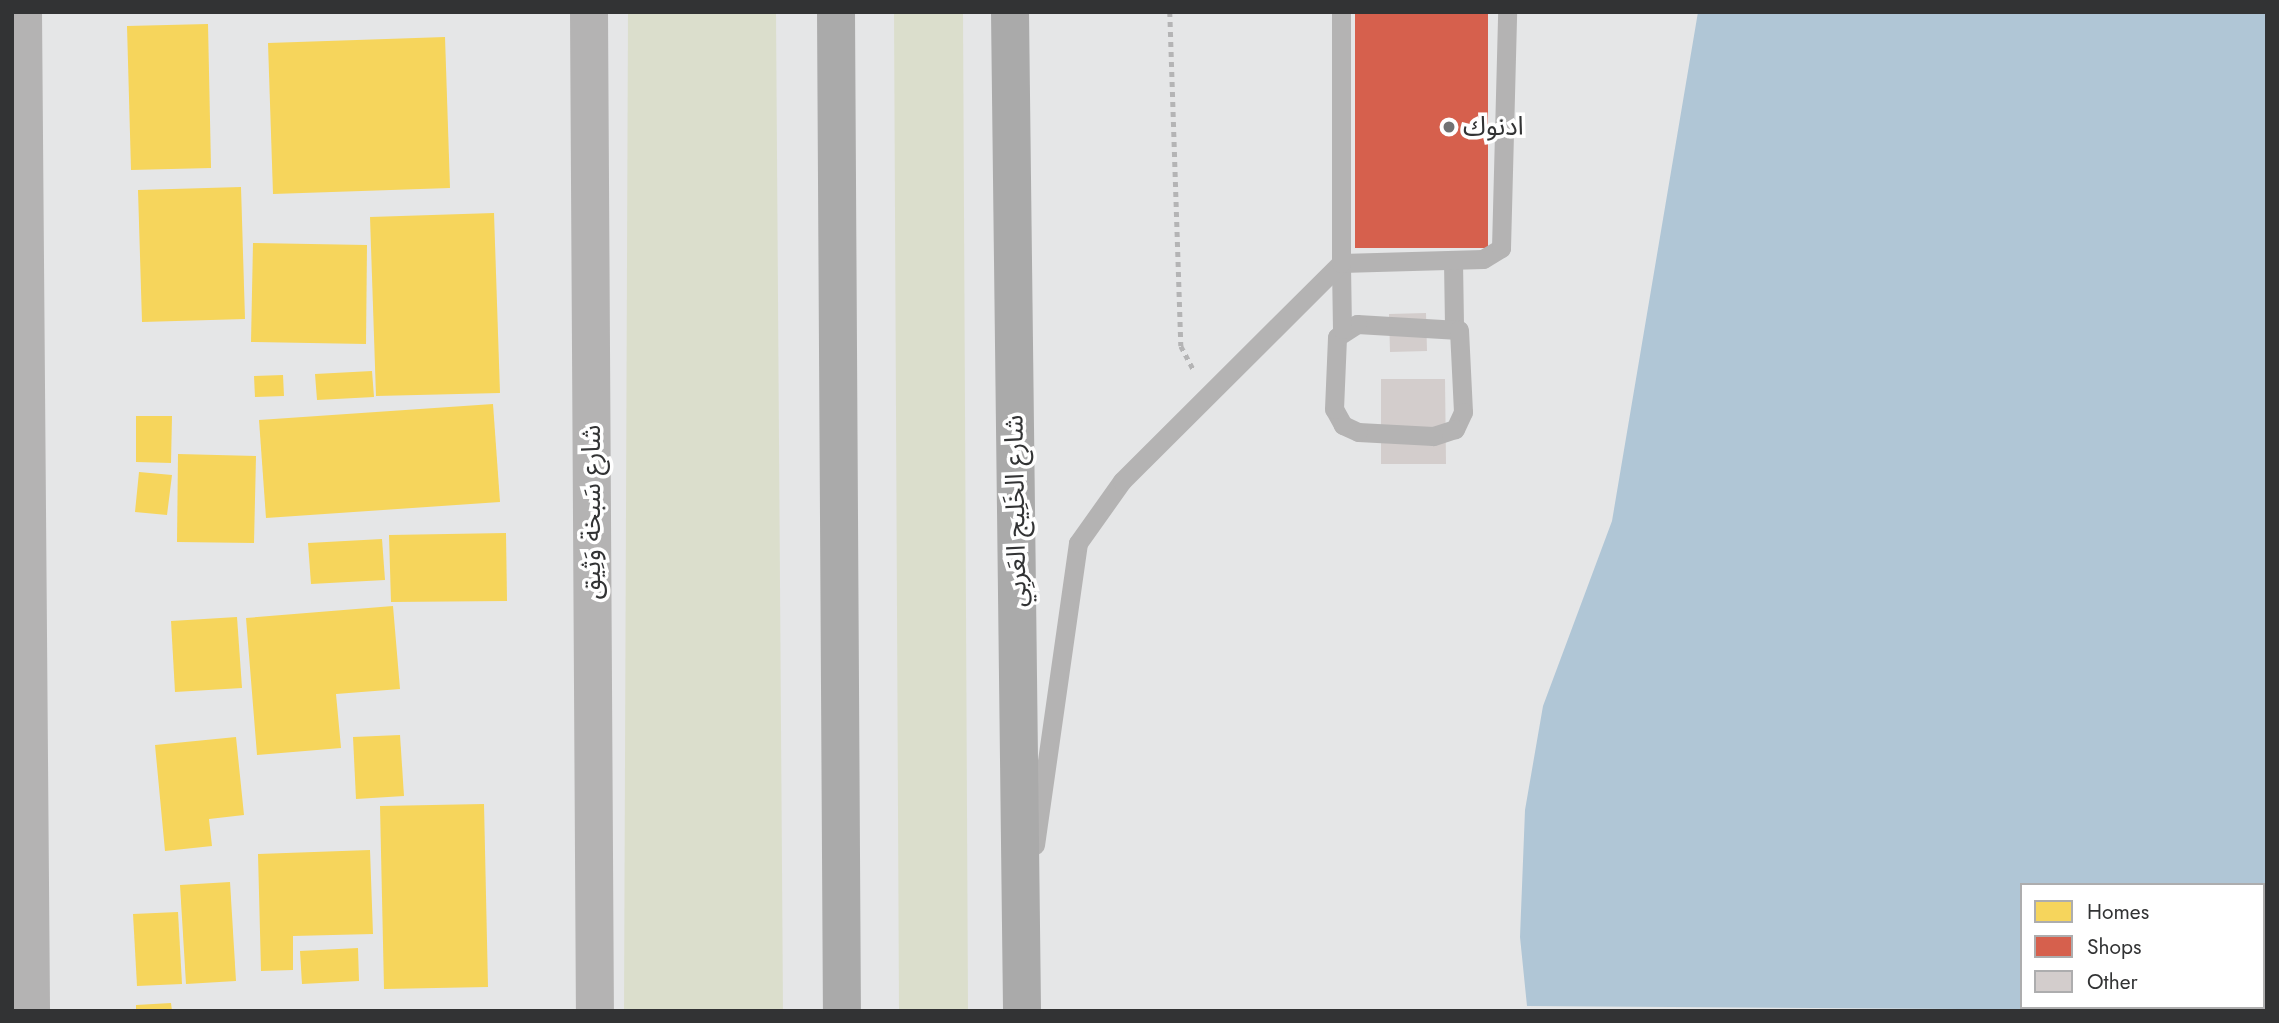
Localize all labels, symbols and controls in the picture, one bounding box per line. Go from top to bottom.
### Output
place label: ادنوك [1463,111,1524,143]
marker: ادنوك [1441,119,1457,135]
street label: شارع الخَلِيج العَربِي [999,415,1033,607]
street label: شارع سَبخة وَثِيق [576,425,608,599]
legend [2020,883,2265,1009]
text: Homes [2087,897,2149,927]
text: Shops [2087,932,2141,962]
text: Other [2087,967,2138,997]

